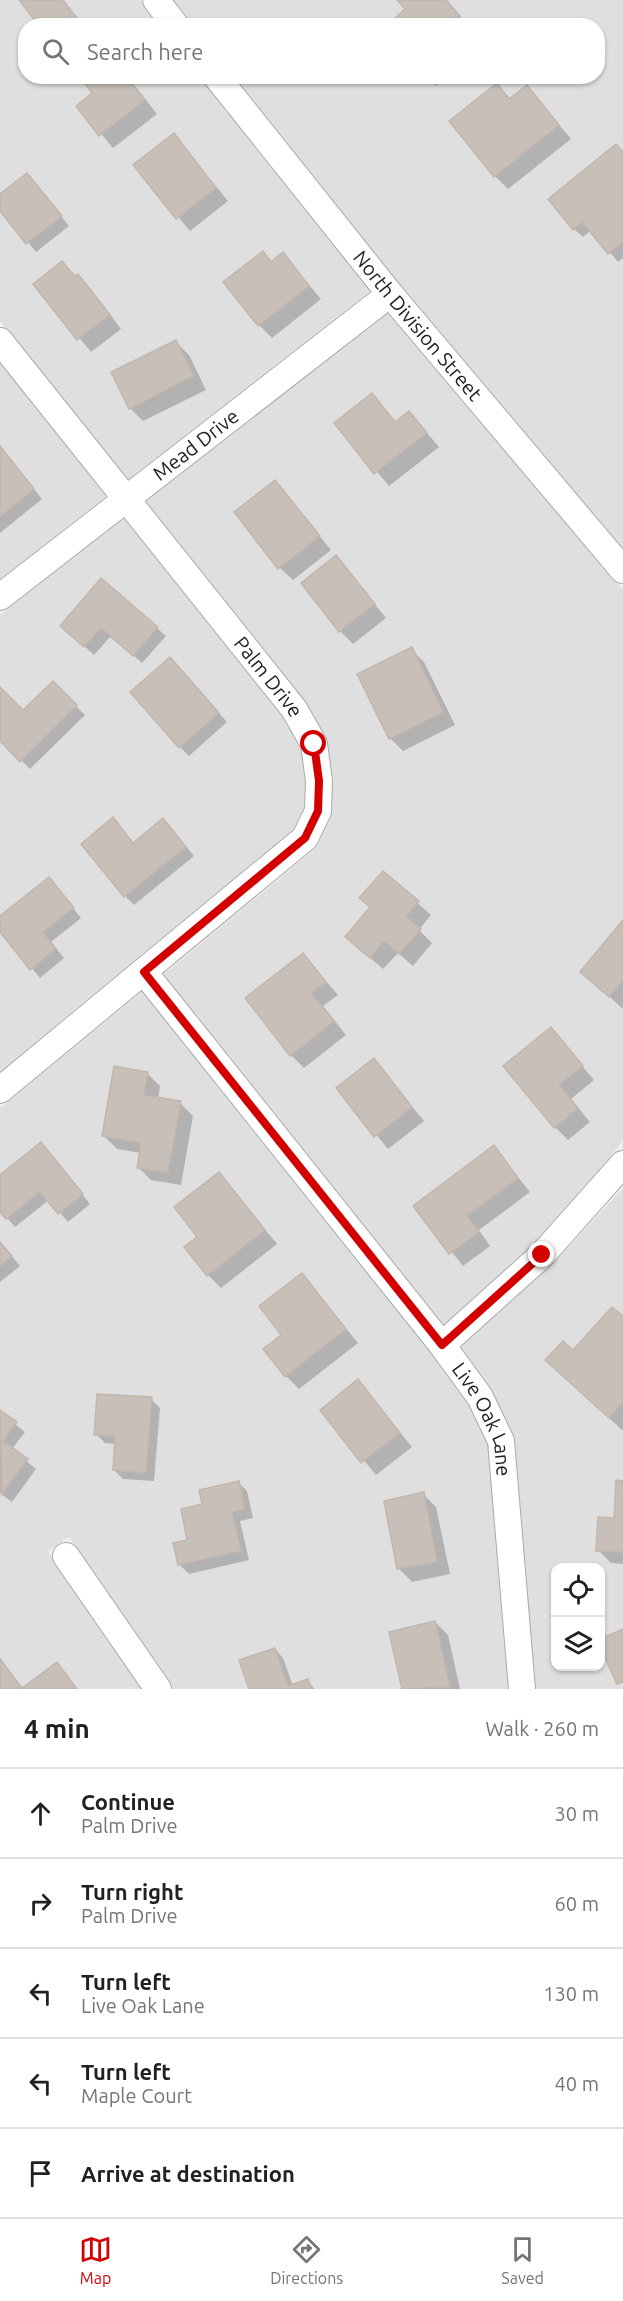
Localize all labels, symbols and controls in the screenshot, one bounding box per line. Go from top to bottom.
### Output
search box [18,18,605,84]
icon: search [39,35,72,68]
text: Search here [87,39,203,64]
street label: North Division Street [349,246,487,405]
street label: Mead Drive [148,404,243,485]
street label: Palm Drive [230,632,308,721]
route start [300,730,326,756]
route end [528,1241,554,1267]
street label: Live Oak Lane [448,1358,516,1477]
map controls [551,1563,605,1671]
button: locate [551,1563,605,1617]
button: layers [551,1617,605,1671]
text: 4 min [24,1714,90,1743]
text: Walk · 260 m [486,1717,599,1740]
text: Continue [81,1789,175,1814]
icon: ahead [24,1797,57,1830]
text: 30 m [555,1802,599,1825]
text: Palm Drive [81,1814,177,1837]
text: Turn right [81,1879,183,1904]
icon: right [24,1887,57,1920]
text: 60 m [555,1892,599,1915]
text: Palm Drive [81,1904,177,1927]
text: Turn left [81,1969,171,1994]
icon: left [24,1977,57,2010]
text: 130 m [543,1982,599,2005]
text: Live Oak Lane [81,1994,205,2017]
text: Turn left [81,2059,171,2084]
icon: left [24,2067,57,2100]
text: 40 m [555,2072,599,2095]
text: Maple Court [81,2084,192,2107]
icon: arrive [24,2157,57,2190]
text: Arrive at destination [81,2161,295,2186]
tab: Map [79,2233,112,2287]
tab: Directions [270,2233,343,2287]
tab: Saved [501,2233,544,2287]

